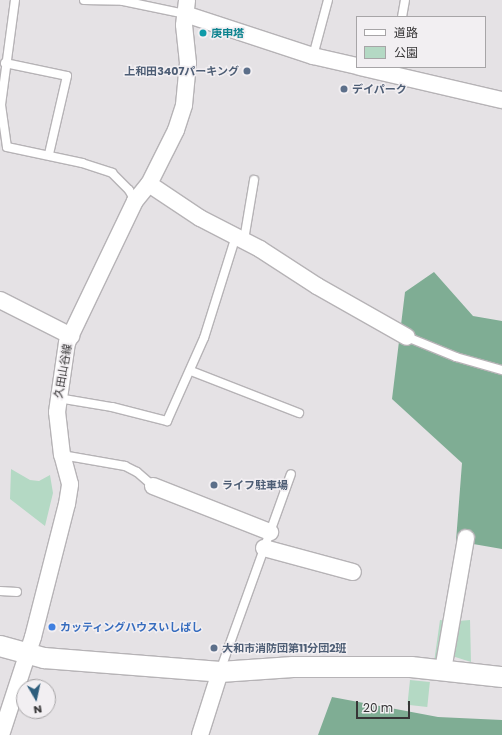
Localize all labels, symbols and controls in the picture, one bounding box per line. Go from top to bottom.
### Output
legend [356,16,486,68]
text: 道路 [394,24,418,41]
place label: 庚申塔 [211,26,244,40]
marker: 庚申塔 [198,28,208,38]
text: 公園 [394,44,418,61]
place label: 上和田3407パーキング [124,64,239,78]
marker: 上和田3407パーキング [242,66,252,76]
place label: デイパーク [352,82,407,96]
marker: デイパーク [339,84,349,94]
street label: 久田山谷線 [52,343,74,399]
place label: ライフ駐車場 [222,478,288,492]
marker: ライフ駐車場 [209,480,219,490]
place label: カッティングハウスいしばし [60,620,203,634]
marker: カッティングハウスいしばし [47,622,57,632]
place label: 大和市消防団第11分団2班 [222,641,347,655]
marker: 大和市消防団第11分団2班 [209,643,219,653]
north arrow [16,679,56,719]
scale bar [358,693,412,719]
text: 20 m [363,699,393,716]
text: N [32,701,43,718]

